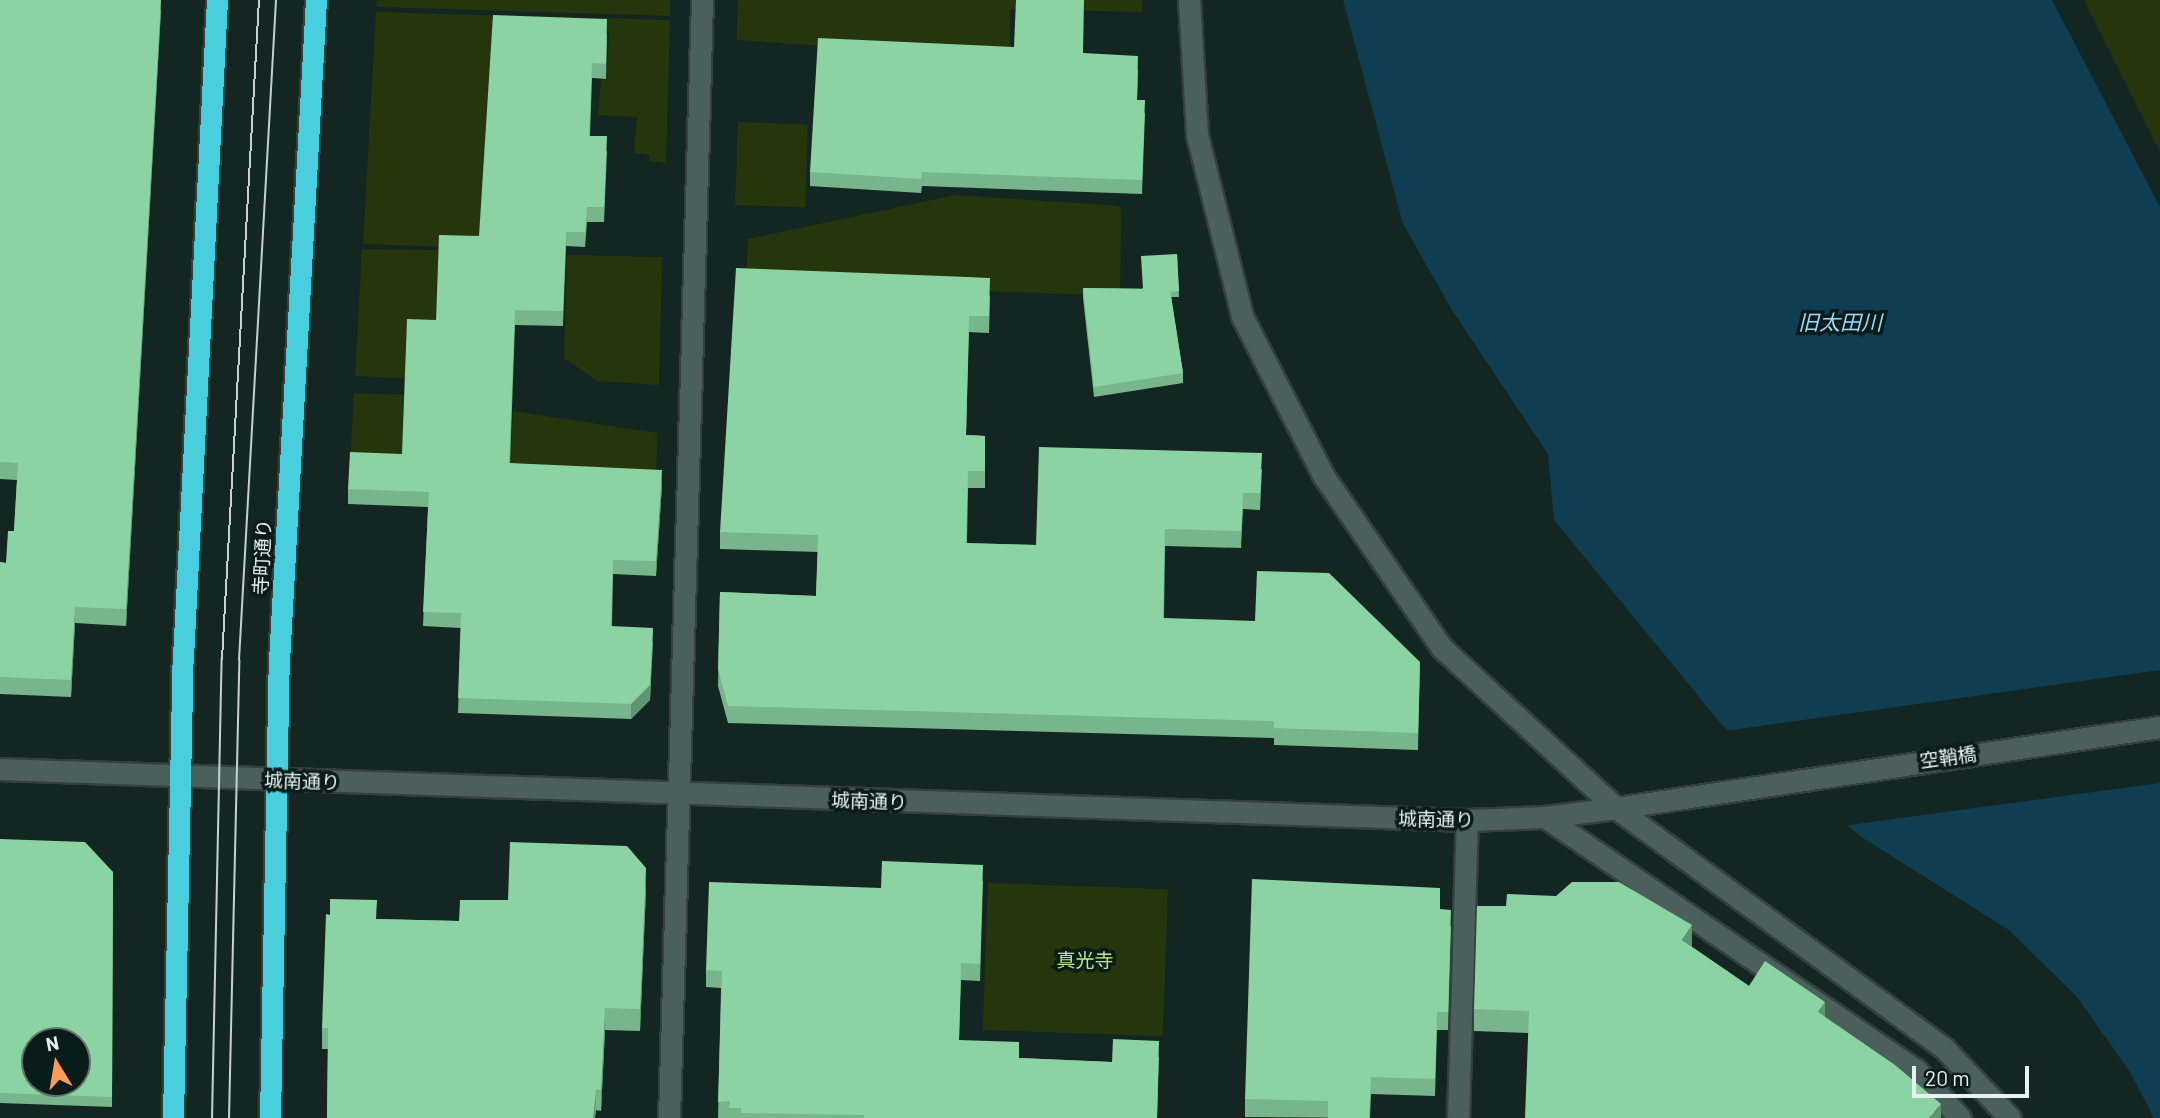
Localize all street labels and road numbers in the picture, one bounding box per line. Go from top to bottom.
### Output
street label: 寺町通り [249,518,275,596]
street label: 空鞘橋 [1918,742,1978,772]
street label: 城南通り [264,768,340,794]
street label: 城南通り [831,788,907,814]
street label: 城南通り [1398,807,1474,831]

